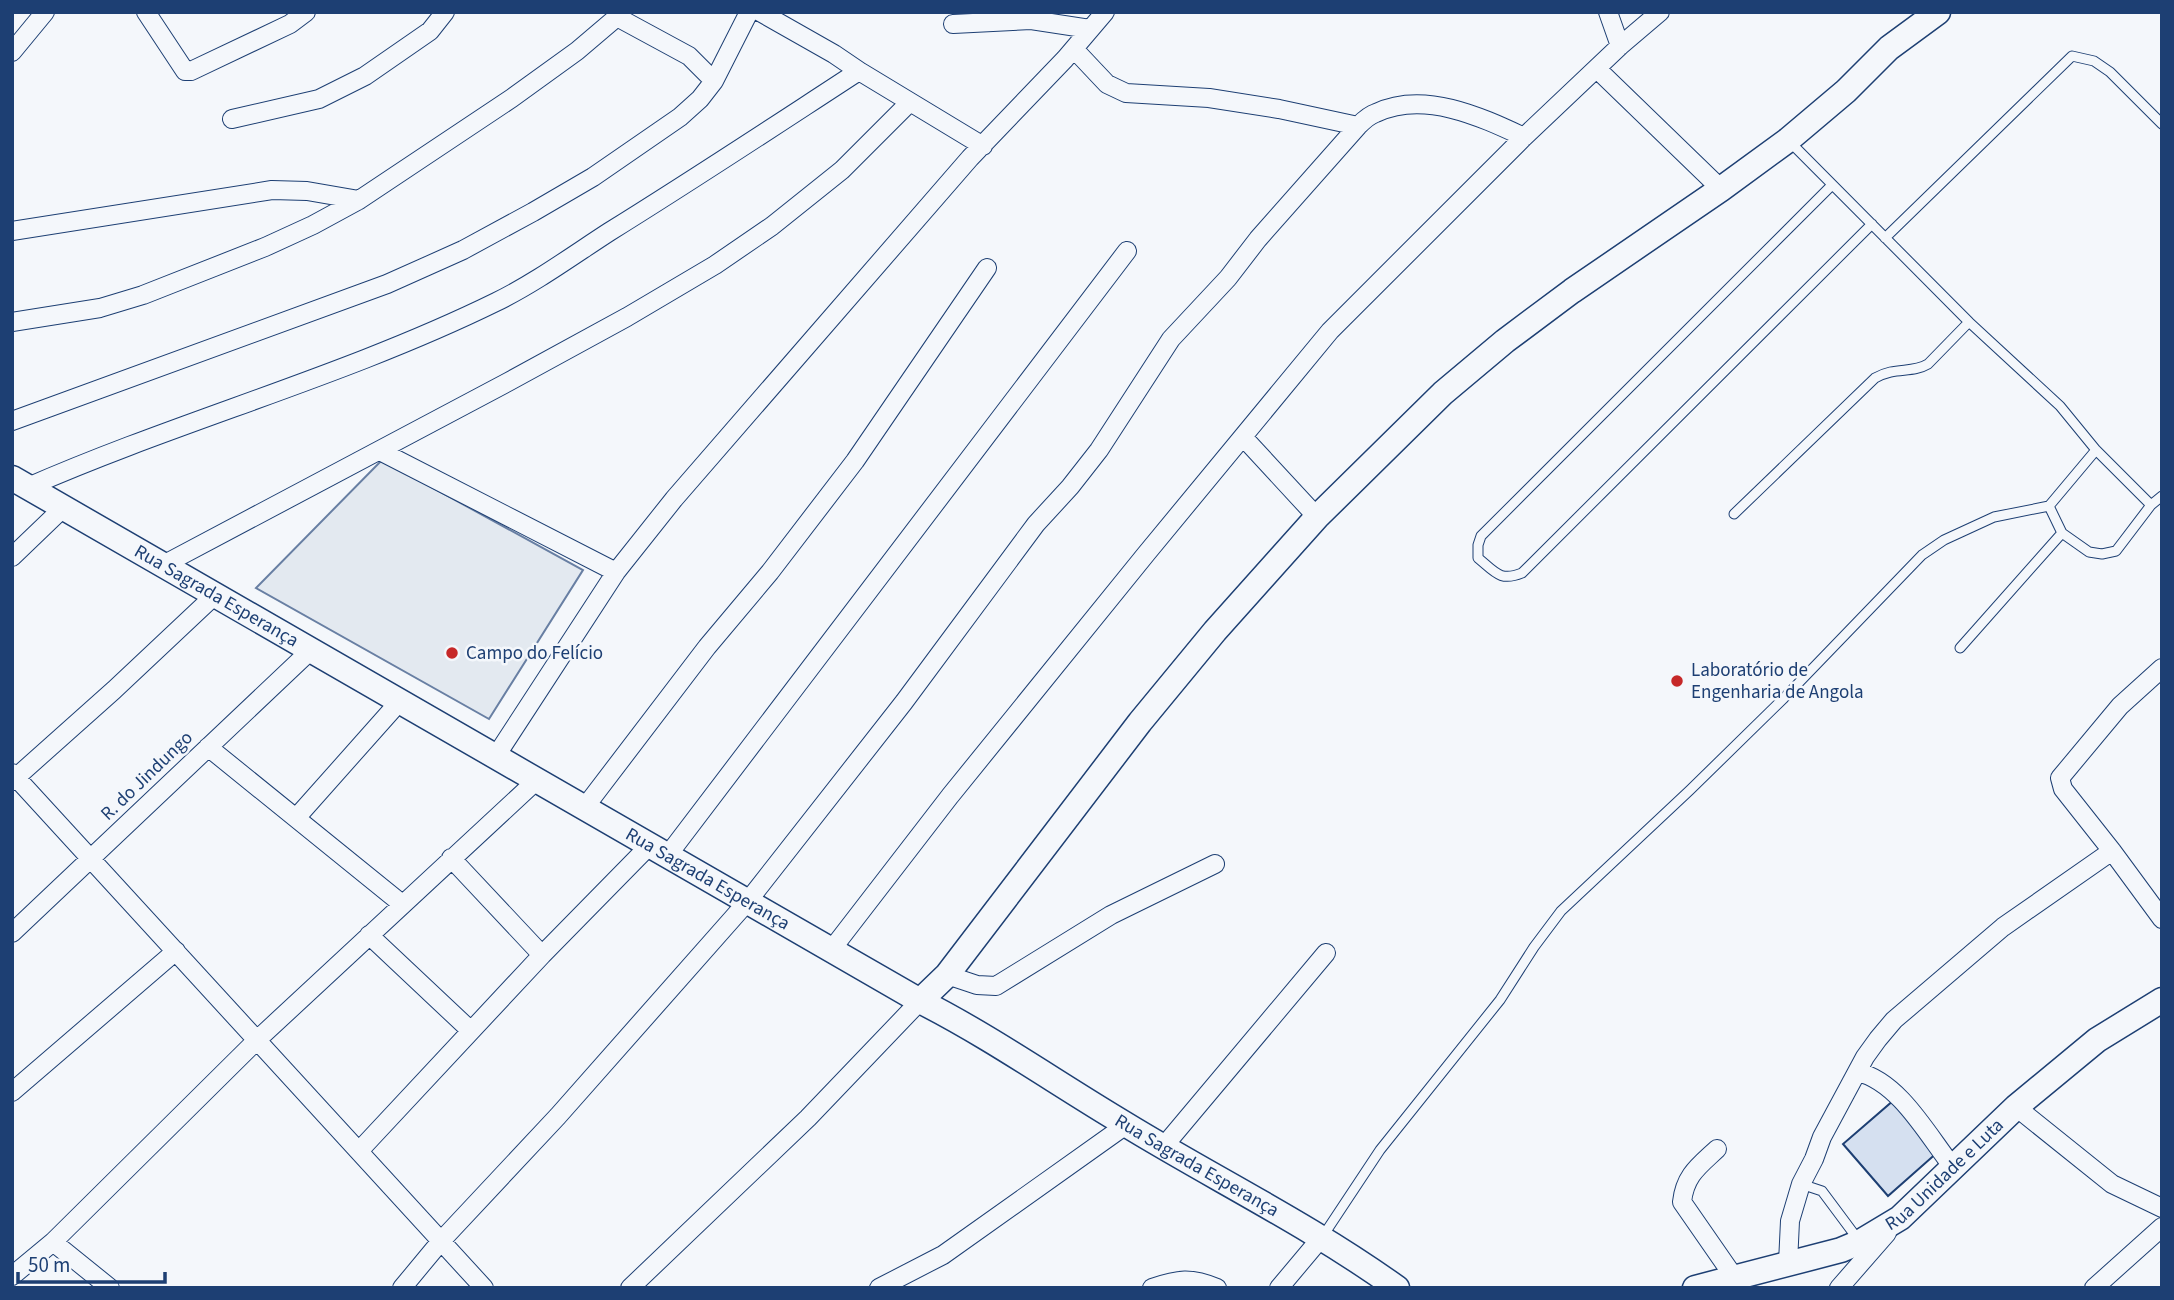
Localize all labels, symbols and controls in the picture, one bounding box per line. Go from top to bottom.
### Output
street label: Rua Sagrada Esperança [129,538,304,654]
place label: Campo do Felício [466,640,603,667]
marker: Campo do Felício [444,645,460,661]
place label: Laboratório de Engenharia de Angola [1691,657,1864,706]
marker: Laboratório de Engenharia de Angola [1669,673,1685,689]
street label: R. do Jindungo [95,725,199,827]
street label: Rua Sagrada Esperança [621,821,795,937]
street label: Rua Sagrada Esperança [1110,1107,1284,1224]
street label: Rua Unidade e Luta [1880,1112,2010,1237]
scale bar [18,1240,164,1284]
text: 50 m [28,1250,70,1280]

